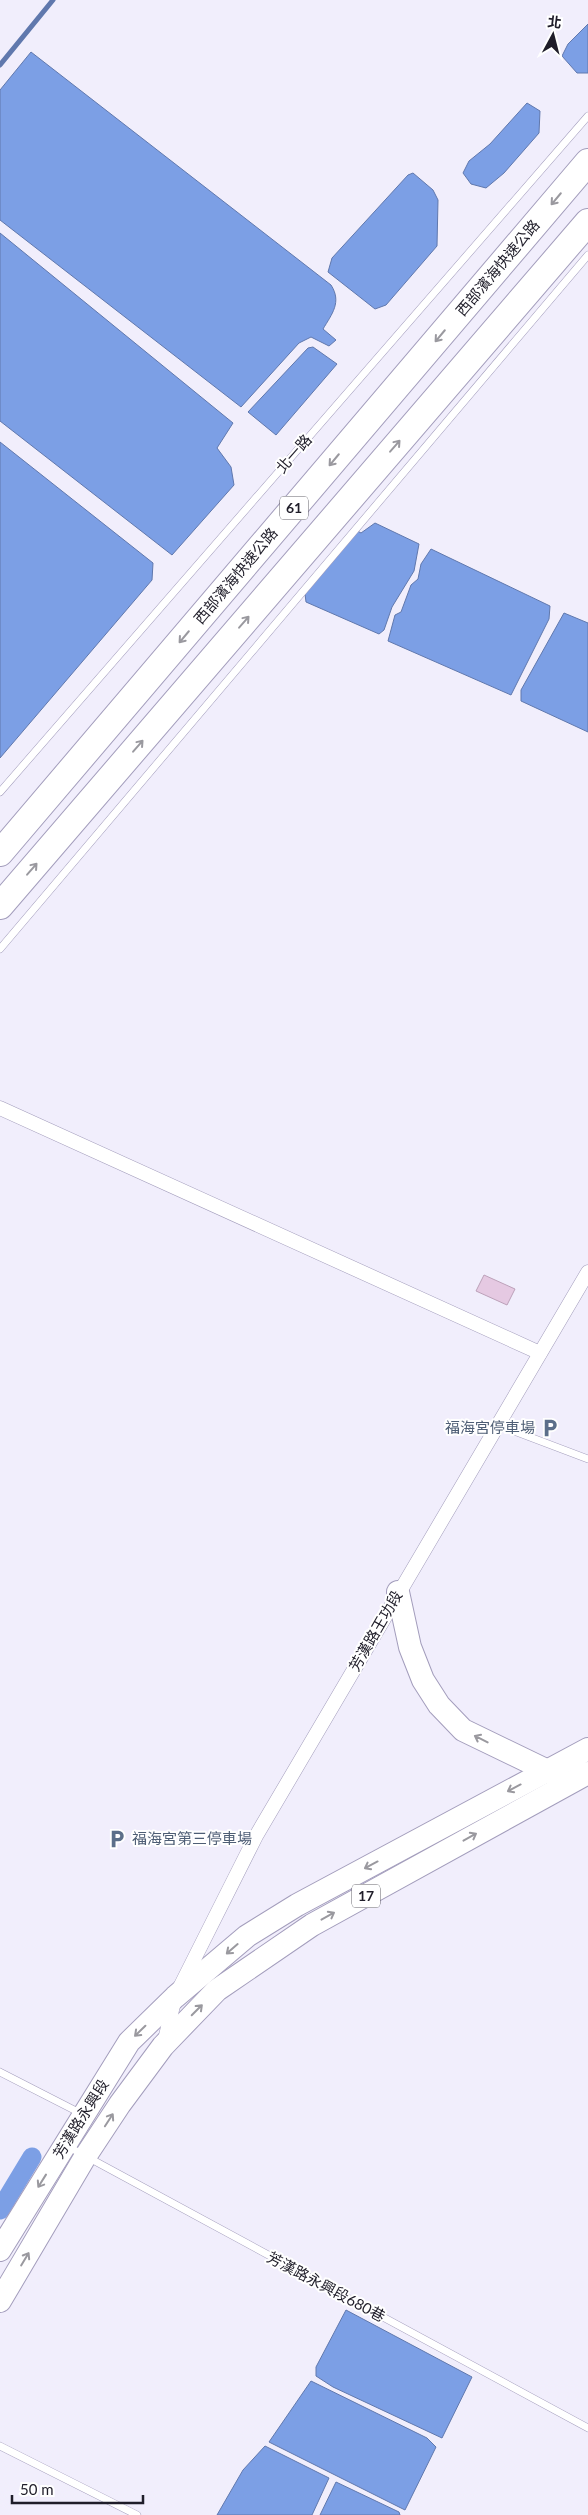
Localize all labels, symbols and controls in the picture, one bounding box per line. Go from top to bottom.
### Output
north arrow [528,10,578,60]
text: 北 [547,12,563,31]
one-way arrow [551,193,562,206]
street label: 西部濱海快速公路 [452,216,543,319]
one-way arrow [434,330,445,343]
street label: 北一路 [272,430,315,476]
one-way arrow [389,440,400,453]
one-way arrow [329,453,340,466]
road number: 61 [280,496,308,520]
street label: 西部濱海快速公路 [190,524,281,627]
one-way arrow [238,616,249,629]
one-way arrow [178,630,189,643]
one-way arrow [132,739,143,752]
one-way arrow [26,862,37,875]
parking icon: 福海宮停車場 [539,1417,561,1439]
place label: 福海宮停車場 [445,1418,535,1436]
street label: 芳漢路王功段 [345,1587,405,1674]
one-way arrow [474,1734,489,1743]
one-way arrow [507,1784,522,1793]
parking icon: 福海宮第三停車場 [106,1828,128,1850]
place label: 福海宮第三停車場 [132,1829,252,1847]
one-way arrow [463,1832,477,1842]
one-way arrow [364,1861,379,1870]
road number: 17 [352,1884,380,1908]
one-way arrow [321,1911,336,1921]
one-way arrow [226,1943,239,1954]
one-way arrow [190,2004,203,2016]
one-way arrow [134,2025,147,2037]
street label: 芳漢路永興段 [49,2076,112,2161]
one-way arrow [105,2114,115,2128]
one-way arrow [37,2174,47,2188]
street label: 芳漢路永興段680巷 [264,2247,389,2325]
one-way arrow [20,2253,30,2267]
scale bar [12,2472,144,2504]
text: 50 m [20,2480,54,2498]

